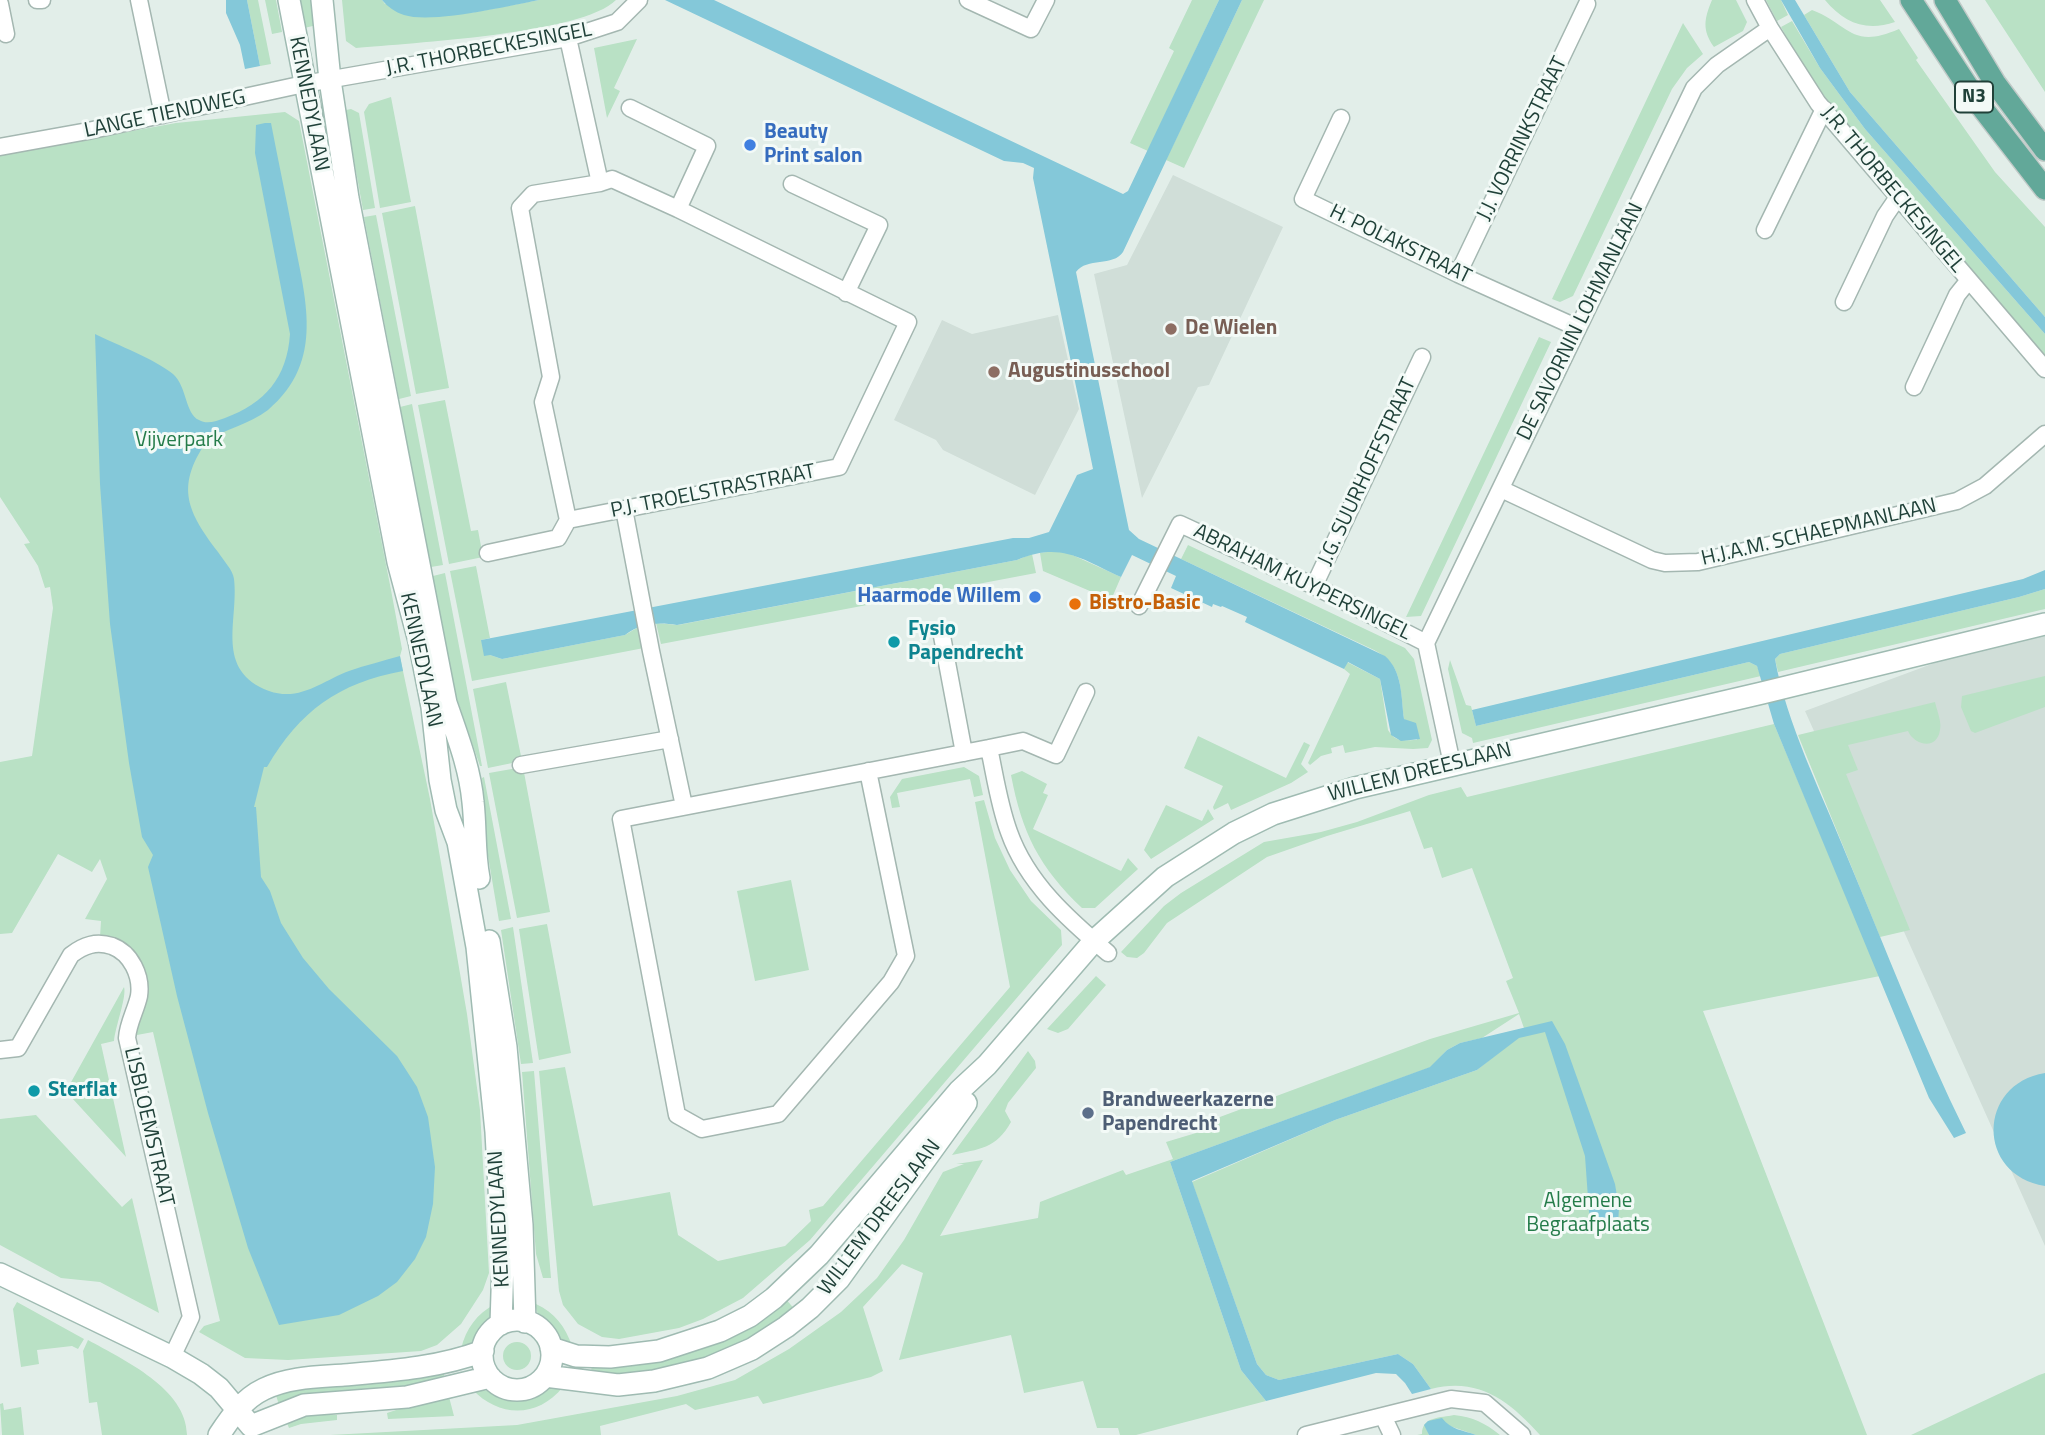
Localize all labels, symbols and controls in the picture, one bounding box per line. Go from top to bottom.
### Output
street label: J.R. THORBECKESINGEL [384,18,594,82]
street label: KENNEDYLAAN [283,34,333,174]
street label: J.J. VORRINKSTRAAT [1472,53,1574,225]
road number: N3 [1955,82,1993,113]
street label: LANGE TIENDWEG [82,86,248,144]
street label: J.R. THORBECKESINGEL [1815,102,1969,278]
place label: Beauty Print salon [764,120,863,170]
marker: Beauty Print salon [742,137,758,153]
street label: DE SAVORNIN LOHMANLAAN [1512,199,1650,445]
street label: H. POLAKSTRAAT [1325,200,1475,290]
place label: De Wielen [1185,316,1277,342]
marker: De Wielen [1163,321,1179,337]
place label: Augustinusschool [1008,359,1170,385]
marker: Augustinusschool [986,364,1002,380]
street label: J.G. SUURHOFFSTRAAT [1313,374,1423,570]
park label: Vijverpark [135,428,223,454]
street label: P.J. TROELSTRASTRAAT [609,460,817,524]
street label: H.J.A.M. SCHAEPMANLAAN [1699,494,1939,572]
street label: ABRAHAM KUYPERSINGEL [1189,519,1415,647]
place label: Haarmode Willem [857,584,1021,610]
marker: Haarmode Willem [1027,589,1043,605]
street label: KENNEDYLAAN [393,590,447,730]
place label: Bistro-Basic [1089,591,1201,617]
marker: Bistro-Basic [1067,596,1083,612]
place label: Fysio Papendrecht [908,617,1023,667]
marker: Fysio Papendrecht [886,634,902,650]
street label: WILLEM DREESLAAN [1326,738,1514,808]
street label: LISBLOEMSTRAAT [117,1045,179,1209]
place label: Sterflat [48,1078,117,1104]
marker: Sterflat [26,1083,42,1099]
place label: Brandweerkazerne Papendrecht [1102,1088,1274,1138]
marker: Brandweerkazerne Papendrecht [1080,1105,1096,1121]
street label: WILLEM DREESLAAN [813,1135,947,1301]
street label: KENNEDYLAAN [484,1150,516,1288]
park label: Algemene Begraafplaats [1526,1189,1650,1239]

